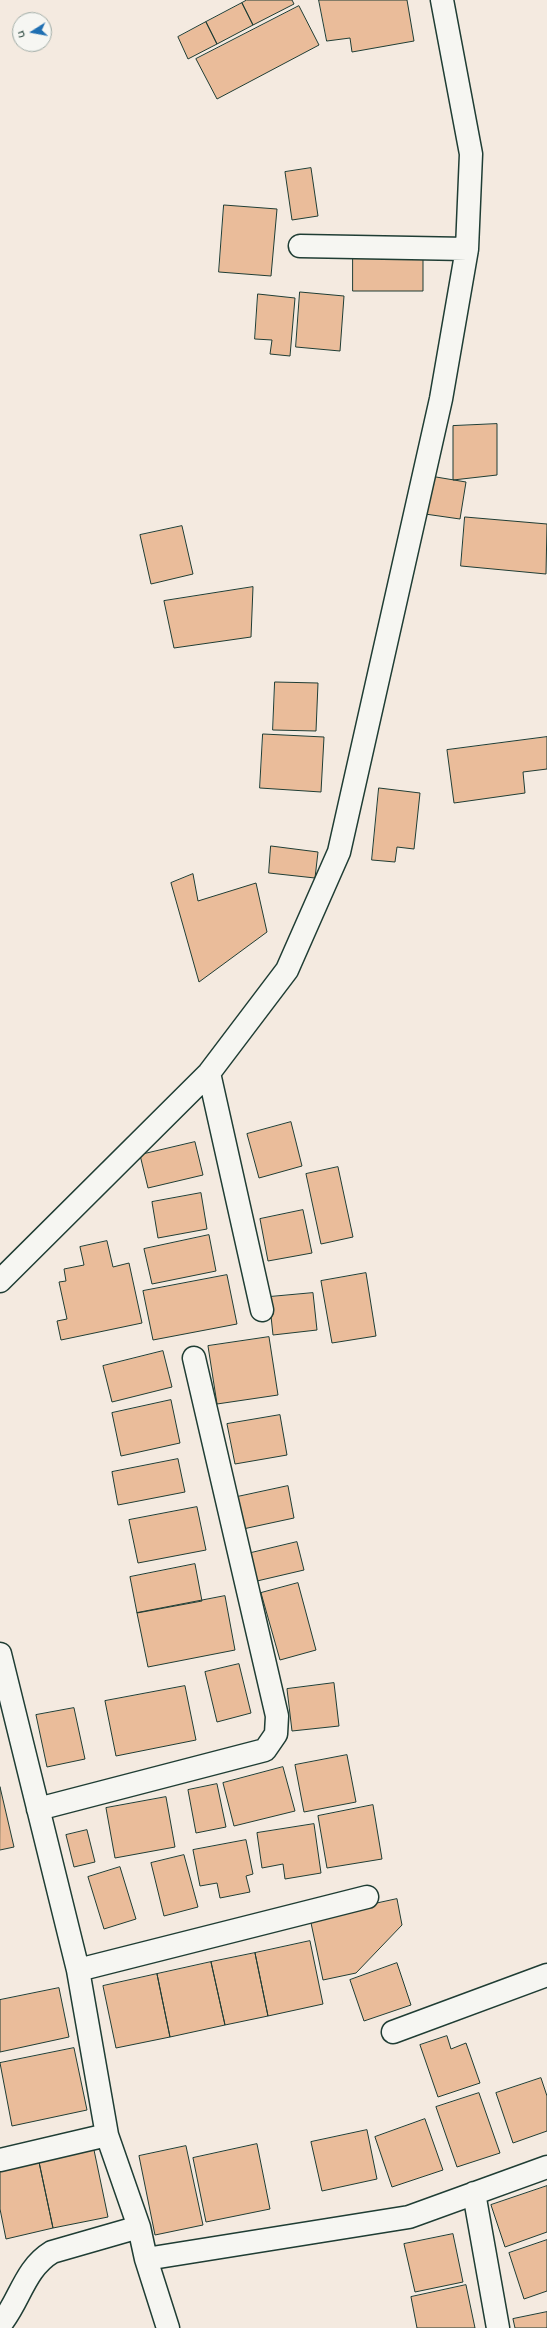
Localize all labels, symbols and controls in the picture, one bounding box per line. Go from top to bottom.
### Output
north arrow [12,12,52,52]
text: U [13,29,30,39]

